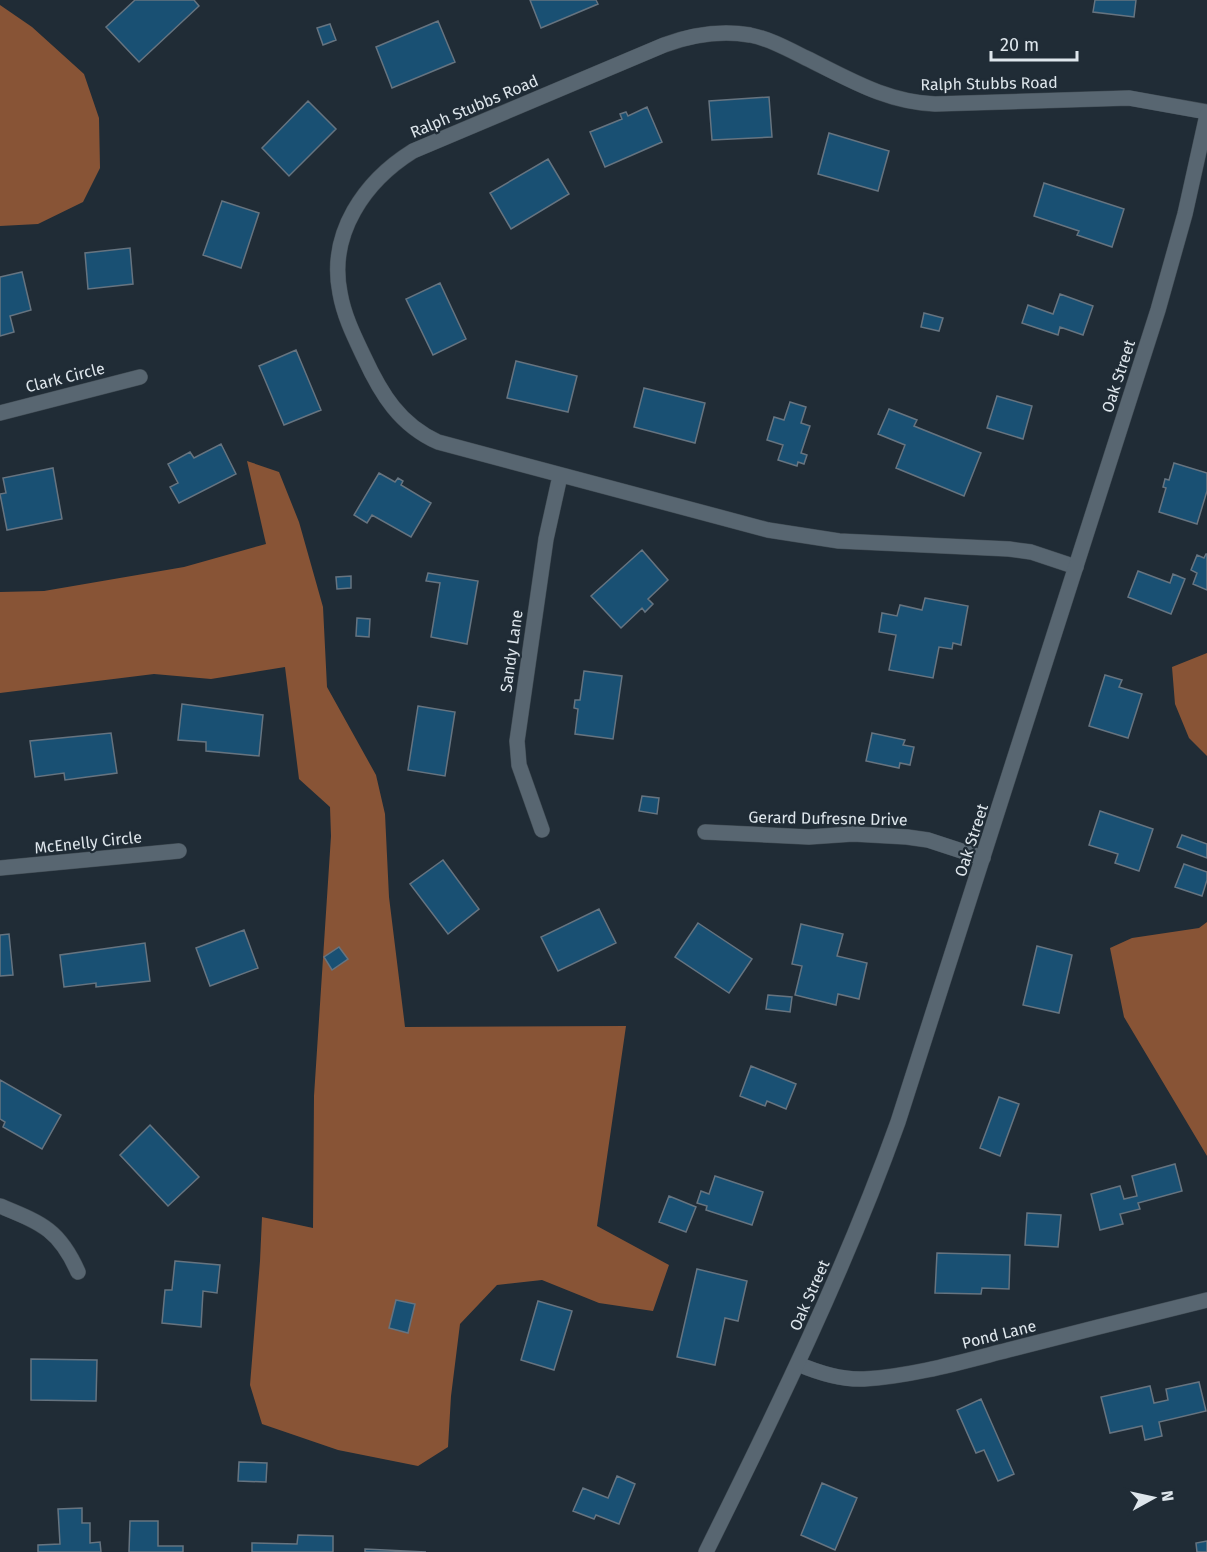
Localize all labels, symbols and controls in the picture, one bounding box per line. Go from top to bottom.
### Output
scale bar [991,24,1076,62]
text: 20 m [1000,34,1039,56]
street label: Ralph Stubbs Road [407,71,541,142]
street label: Ralph Stubbs Road [920,73,1058,94]
street label: Oak Street [1098,337,1139,415]
street label: Clark Circle [24,358,107,396]
street label: Sandy Lane [496,609,527,694]
street label: Oak Street [951,801,992,879]
street label: Gerard Dufresne Drive [748,808,908,829]
street label: McEnelly Circle [33,827,143,858]
street label: Oak Street [785,1257,834,1334]
street label: Pond Lane [960,1316,1038,1353]
north arrow [1123,1468,1183,1528]
text: N [1157,1489,1178,1503]

